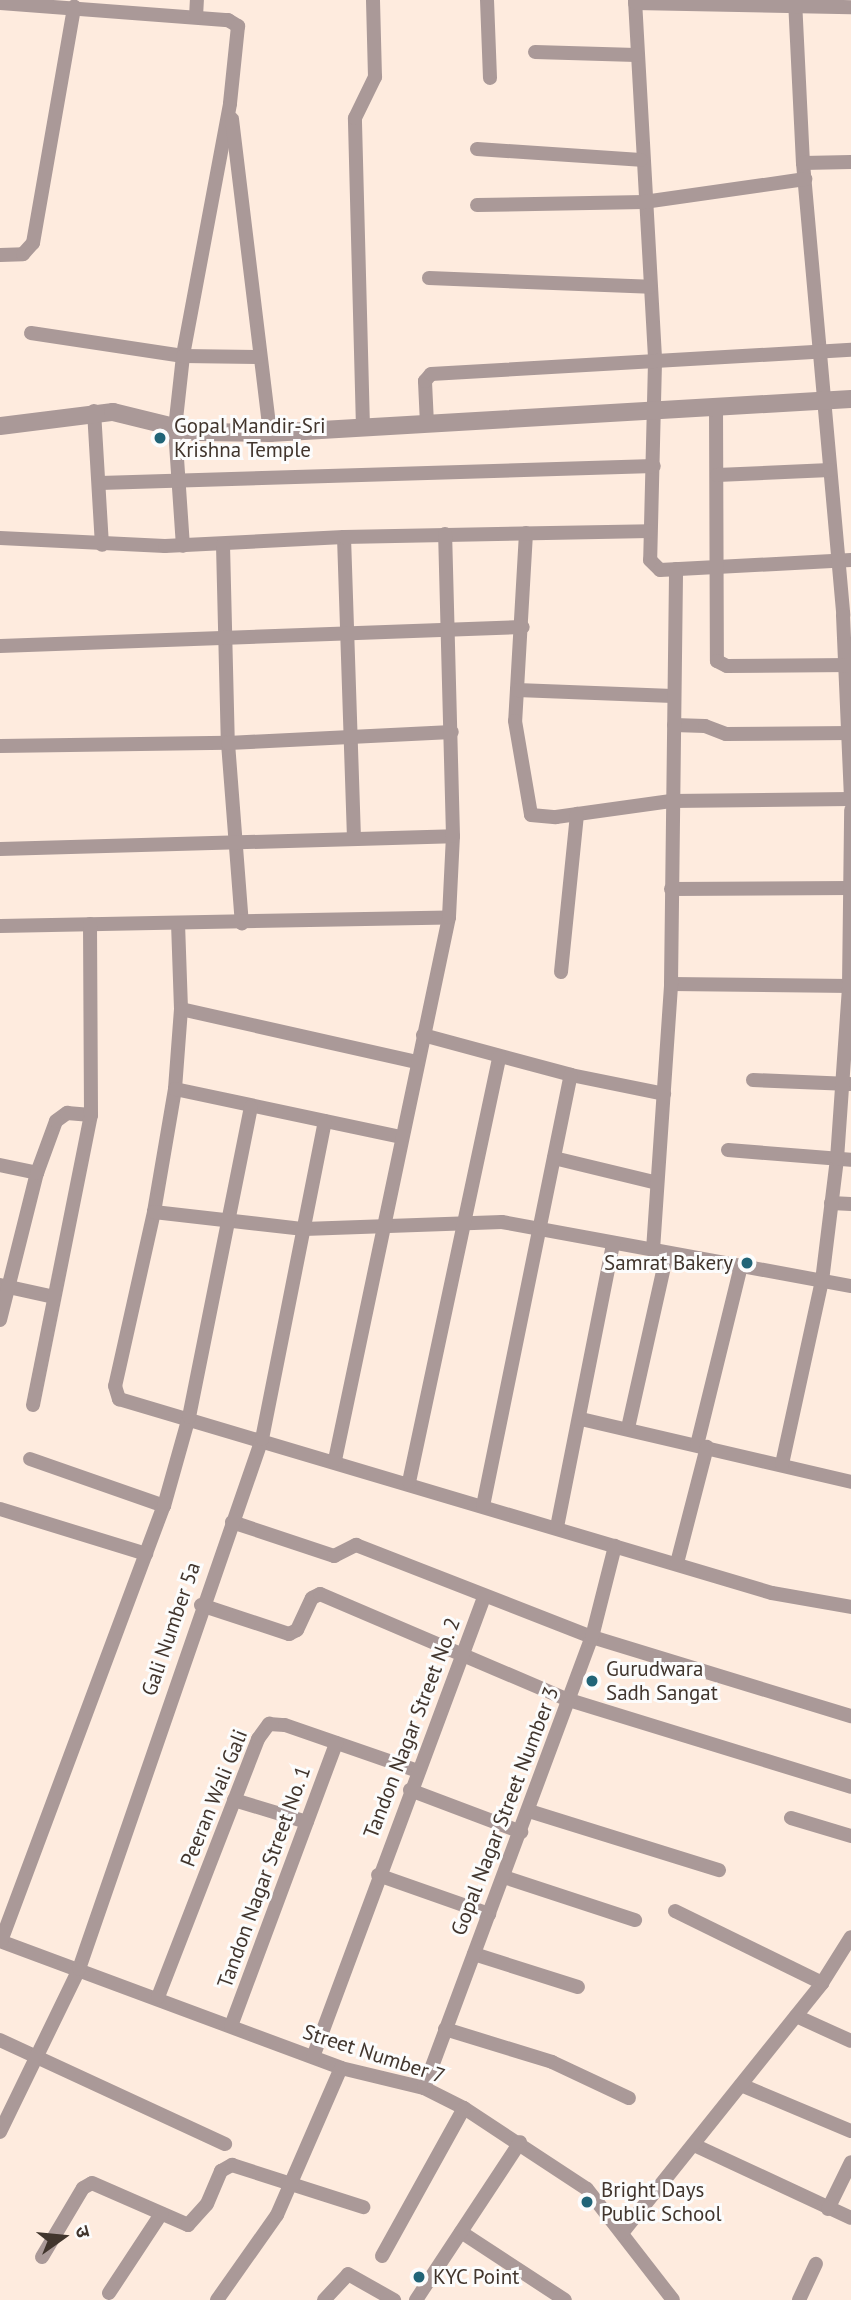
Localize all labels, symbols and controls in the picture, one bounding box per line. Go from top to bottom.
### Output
place label: Gopal Mandir-Sri Krishna Temple [174,413,326,463]
marker: Gopal Mandir-Sri Krishna Temple [152,430,168,446]
place label: Samrat Bakery [604,1250,733,1276]
marker: Samrat Bakery [739,1255,755,1271]
street label: Gali Number 5a [136,1559,206,1699]
street label: Tandon Nagar Street No. 2 [358,1613,466,1843]
place label: Gurudwara Sadh Sangat [606,1656,718,1706]
marker: Gurudwara Sadh Sangat [584,1673,600,1689]
street label: Gopal Nagar Street Number 3 [446,1683,564,1939]
street label: Peeran Wali Gali [175,1726,253,1870]
street label: Tandon Nagar Street No. 1 [212,1762,316,1992]
street label: Street Number 7 [300,2019,448,2089]
place label: Bright Days Public School [601,2177,722,2227]
marker: Bright Days Public School [579,2194,595,2210]
north arrow [28,2202,98,2272]
text: उ [70,2223,96,2240]
place label: KYC Point [433,2264,520,2290]
marker: KYC Point [411,2269,427,2285]

